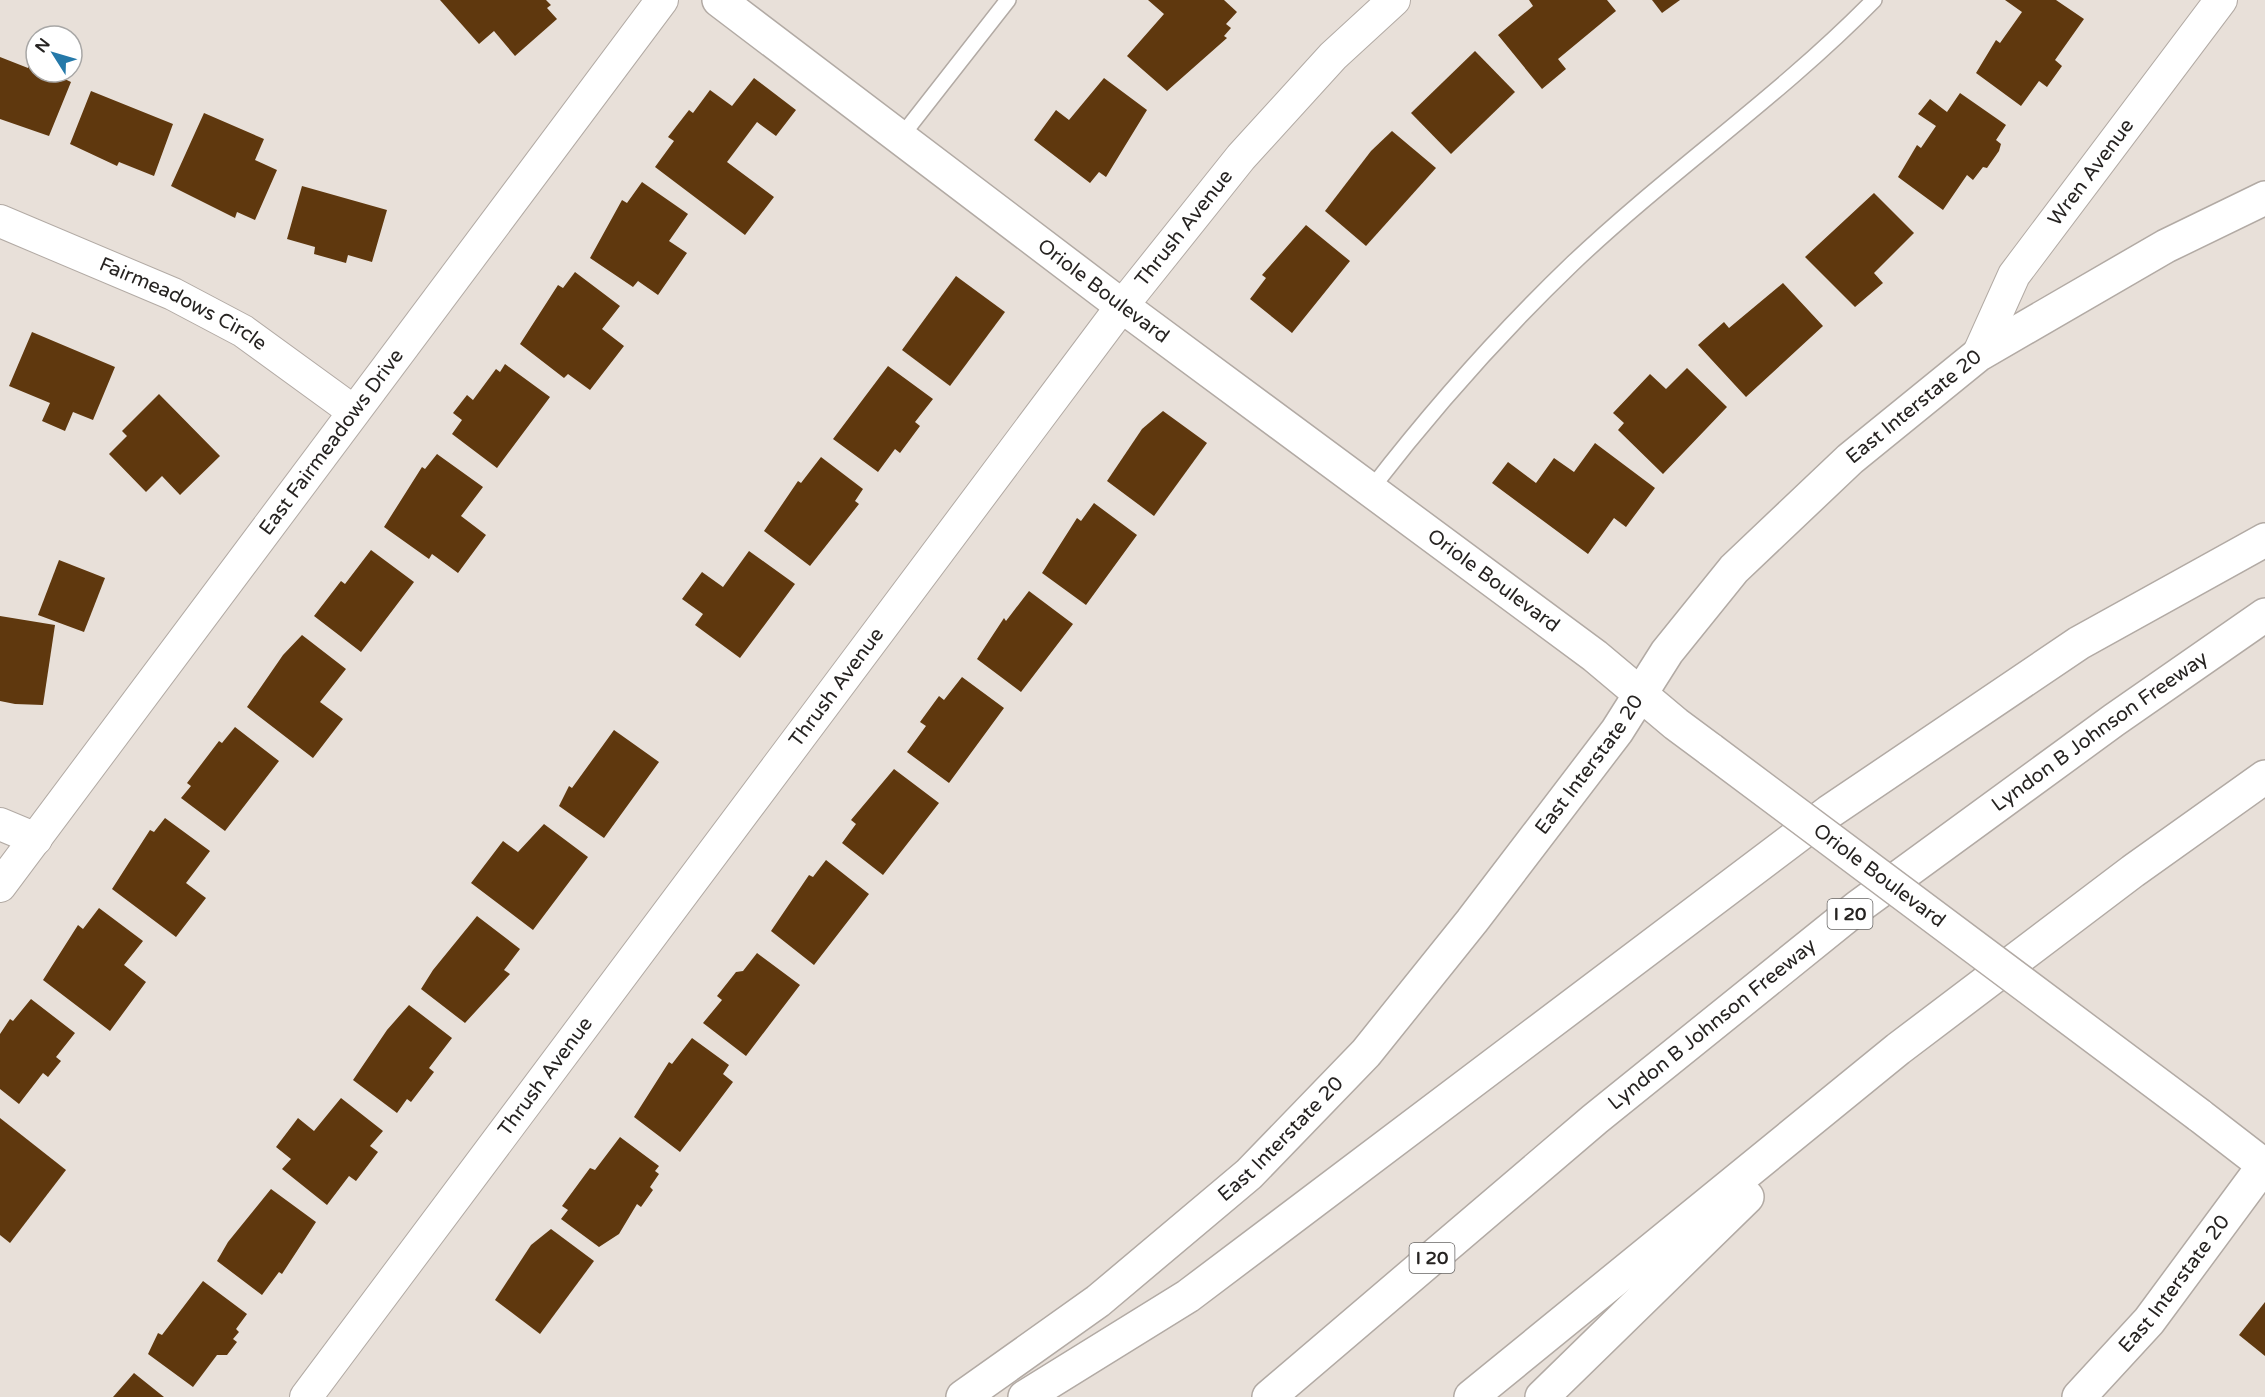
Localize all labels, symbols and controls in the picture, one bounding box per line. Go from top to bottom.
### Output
north arrow [24,24,84,84]
text: N [31,34,55,57]
street label: Wren Avenue [2043,114,2139,231]
street label: Thrush Avenue [1130,165,1238,291]
street label: Oriole Boulevard [1033,234,1174,349]
street label: Fairmeadows Circle [96,252,271,356]
street label: East Fairmeadows Drive [254,344,409,540]
street label: East Interstate 20 [1841,345,1987,469]
street label: Oriole Boulevard [1423,524,1564,638]
street label: Thrush Avenue [784,623,889,752]
street label: Lyndon B Johnson Freeway [1987,646,2213,817]
street label: East Interstate 20 [1530,691,1649,840]
street label: Oriole Boulevard [1809,819,1950,933]
road number: I 20 [1828,899,1872,929]
street label: Lyndon B Johnson Freeway [1604,933,1821,1115]
street label: Thrush Avenue [493,1012,598,1141]
street label: East Interstate 20 [1213,1072,1349,1207]
street label: East Interstate 20 [2114,1211,2235,1358]
road number: I 20 [1410,1243,1454,1273]

